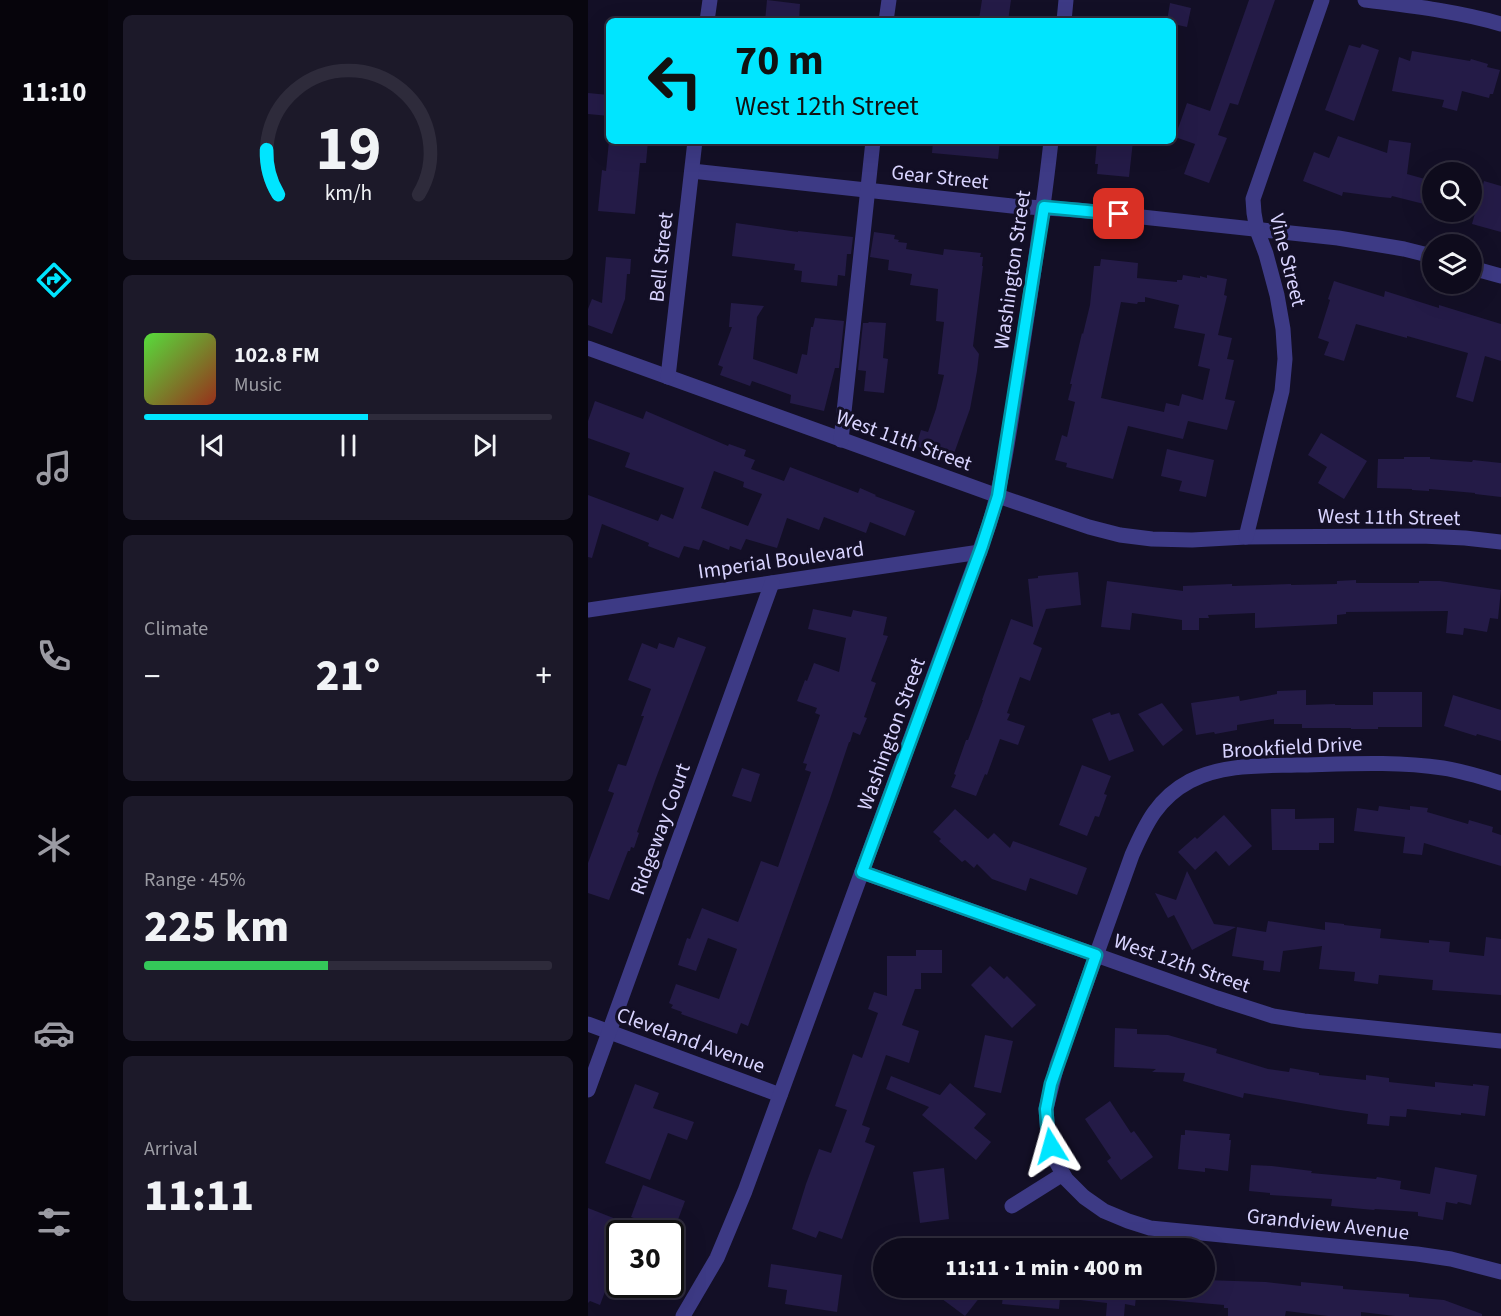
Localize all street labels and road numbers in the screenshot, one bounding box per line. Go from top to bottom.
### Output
street label: Gear Street [890,157,990,197]
street label: Washington Street [986,188,1038,352]
street label: Vine Street [1262,210,1314,310]
street label: Bell Street [641,211,681,303]
street label: West 11th Street [832,401,976,479]
street label: West 11th Street [1317,501,1461,533]
street label: Imperial Boulevard [696,534,866,586]
street label: Washington Street [849,653,933,815]
street label: Brookfield Drive [1221,728,1363,766]
street label: Ridgeway Court [622,759,698,899]
street label: West 12th Street [1110,926,1254,1000]
street label: Cleveland Avenue [613,999,769,1081]
street label: Grandview Avenue [1245,1201,1411,1247]

